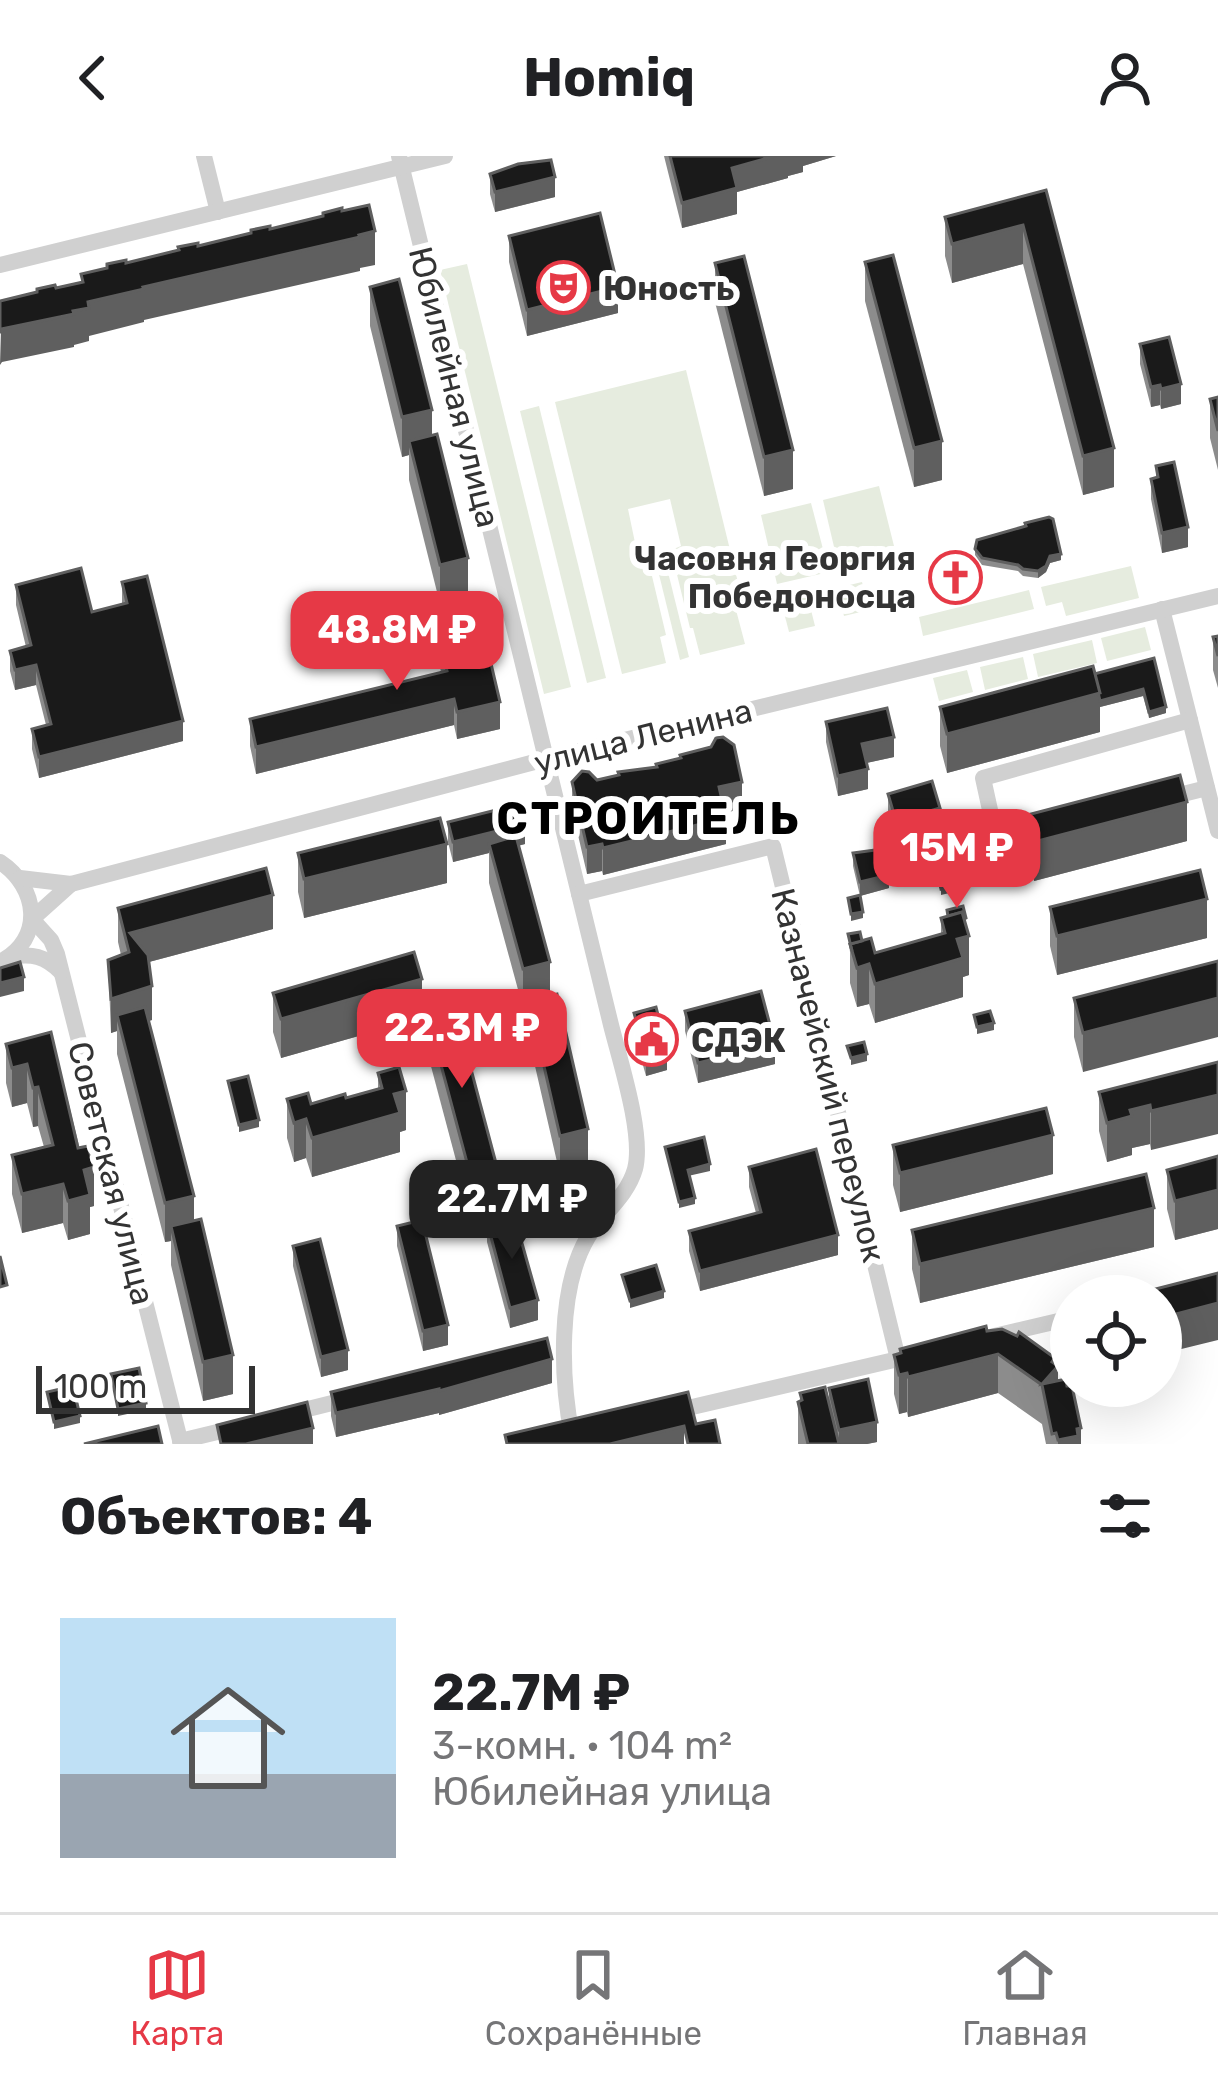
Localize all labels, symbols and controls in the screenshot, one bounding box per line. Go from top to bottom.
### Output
icon: back [60,45,126,111]
icon: person [1092,45,1158,111]
text: Homiq [523,46,695,110]
street label: Юбилейная улица [401,243,508,531]
theatre icon: Юность [536,260,592,316]
place label: Юность [603,269,734,308]
place label: Часовня Георгия Победоносца [634,539,916,616]
church icon: Часовня Георгия Победоносца [927,549,983,605]
pin: 48.8M ₽ [286,591,508,693]
text: 48.8M ₽ [318,607,476,653]
street label: улица Ленина [530,691,756,782]
district label: СТРОИТЕЛЬ [496,792,802,845]
pin: 15M ₽ [873,809,1041,911]
text: 15M ₽ [900,825,1014,871]
street label: Казначейский переулок [763,884,894,1266]
pin: 22.3M ₽ [351,989,573,1091]
text: 22.3M ₽ [384,1005,540,1051]
public building icon: СДЭК [624,1012,680,1068]
place label: СДЭК [691,1021,786,1060]
street label: Советская улица [60,1037,163,1309]
pin: 22.7M ₽ [401,1160,623,1262]
text: 22.7M ₽ [436,1176,588,1222]
map controls [1050,1275,1182,1407]
button: locate [1050,1275,1182,1407]
scale bar [36,1360,255,1413]
text: 100 m [54,1367,147,1406]
icon: filters [1092,1483,1158,1549]
text: Объектов: 4 [60,1486,373,1547]
text: 22.7M ₽ [432,1662,630,1723]
icon: home [156,1666,300,1810]
text: 3-комн. · 104 m² [432,1723,732,1769]
text: Юбилейная улица [432,1769,772,1815]
tab: Карта [130,1942,224,2053]
tab: Сохранённые [485,1942,702,2053]
tab: Главная [962,1942,1088,2053]

